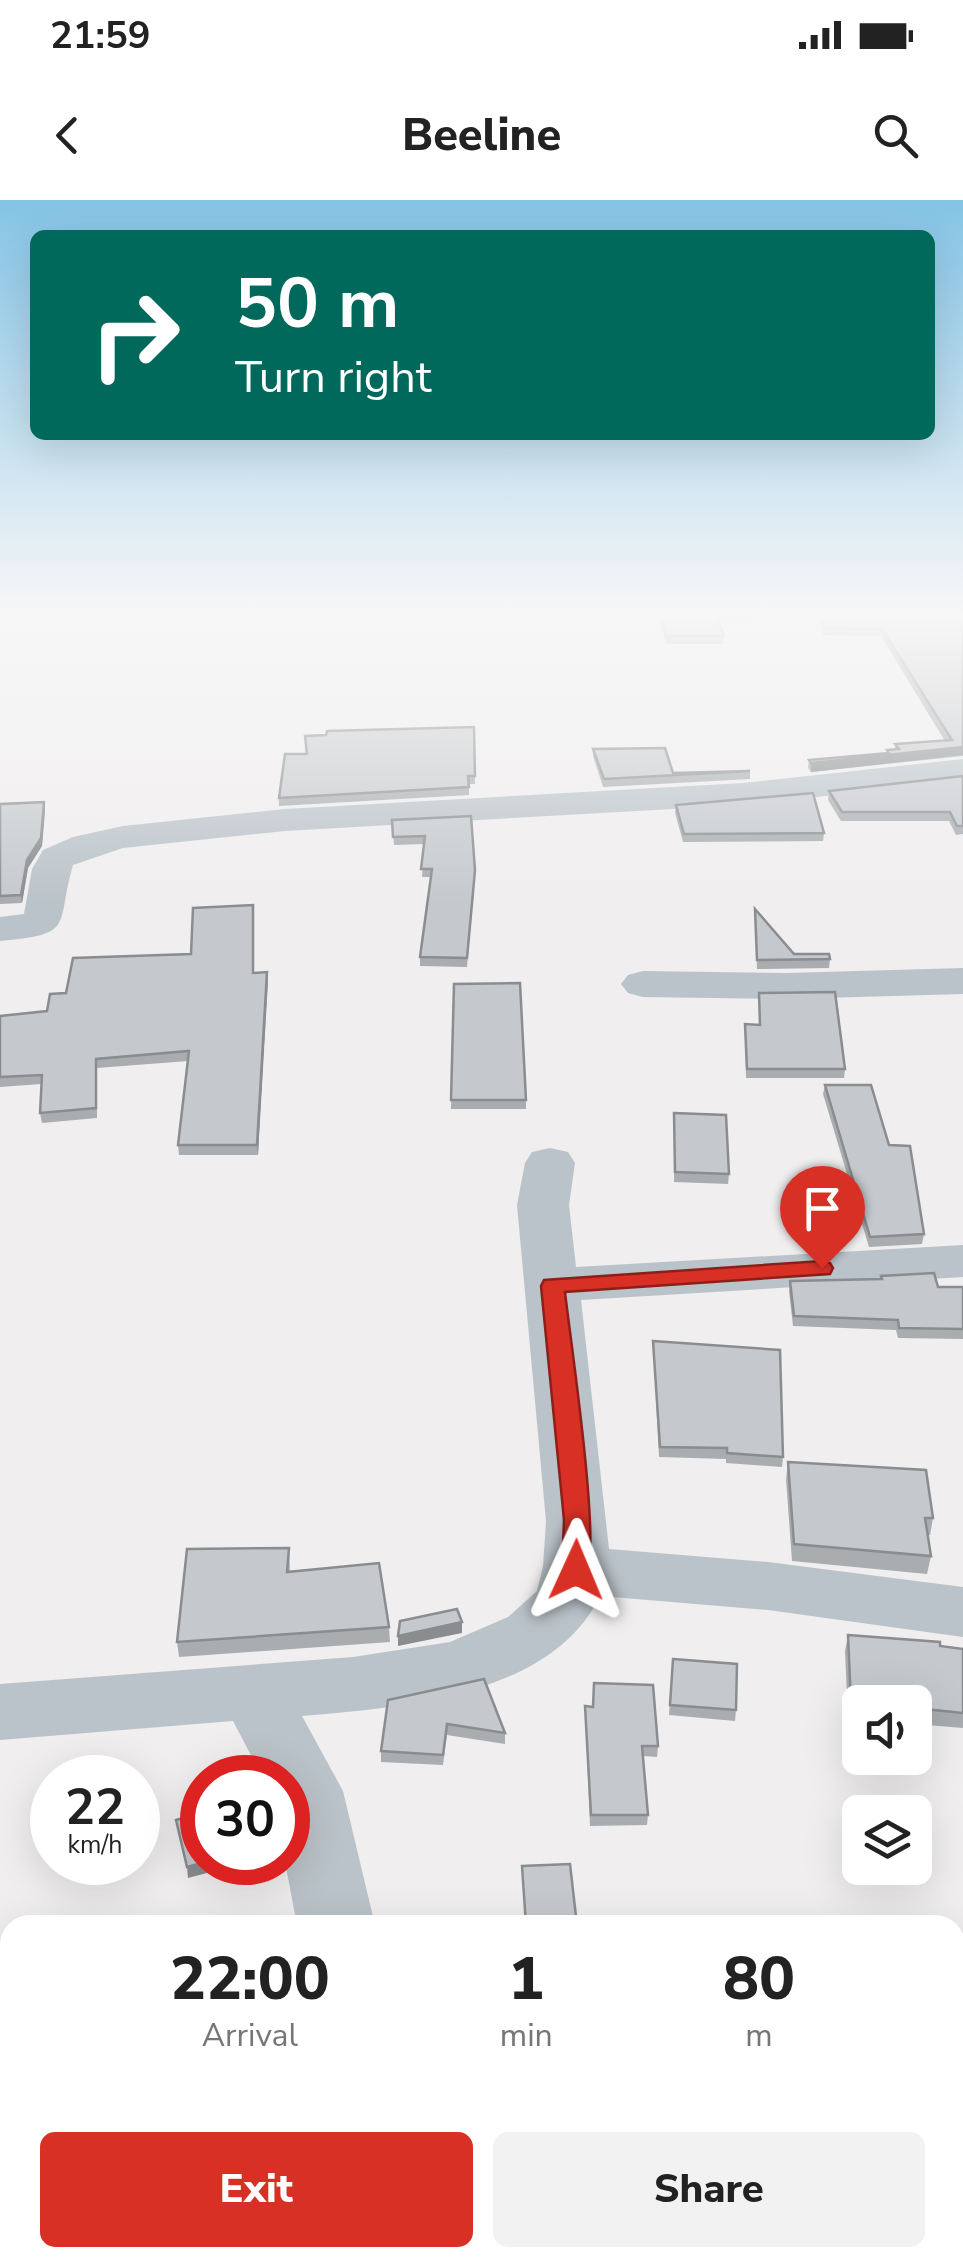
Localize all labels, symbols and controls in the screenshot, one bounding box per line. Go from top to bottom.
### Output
text: 21:59 [50,10,151,61]
text: Beeline [402,105,561,166]
icon: back [40,108,95,163]
icon: search [868,108,923,163]
text: 50 m [235,256,399,352]
icon: right [70,270,200,400]
text: Turn right [235,347,432,408]
pin [780,1166,865,1269]
icon: arrive [795,1181,850,1236]
position arrow [524,1518,628,1622]
map controls [842,1685,932,1885]
button: sound [842,1685,932,1775]
speed limit sign: 30 [180,1755,310,1885]
text: 22 [65,1773,125,1842]
button: layers [842,1795,932,1885]
text: km/h [67,1828,123,1862]
text: 22:00 [170,1938,330,2020]
text: 1 [508,1938,544,2020]
text: 80 [723,1938,795,2020]
text: Arrival [202,2014,298,2057]
text: min [500,2014,553,2057]
text: m [745,2014,773,2057]
button: Exit [40,2132,473,2247]
button: Share [493,2132,925,2247]

